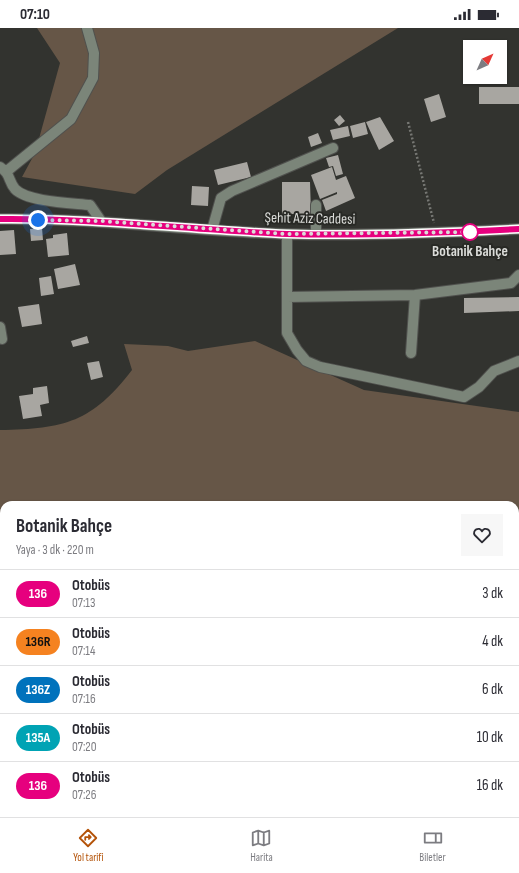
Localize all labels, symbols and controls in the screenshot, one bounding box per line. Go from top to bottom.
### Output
text: 07:10 [20,5,50,24]
north arrow [463,40,507,84]
map controls [463,40,507,84]
street label: Şehit Aziz Caddesi [265,208,356,229]
your location [28,210,48,230]
marker: Botanik Bahçe [461,223,479,241]
place label: Botanik Bahçe [432,242,508,261]
button: heart [461,514,503,556]
text: Botanik Bahçe [16,515,112,538]
text: Yaya · 3 dk · 220 m [16,542,94,558]
text: Otobüs [72,576,110,595]
text: 3 dk [482,584,503,603]
text: 136 [29,585,47,602]
text: 07:13 [72,595,95,611]
text: Otobüs [72,624,110,643]
text: 4 dk [482,632,503,651]
text: 136R [25,633,51,650]
text: 07:14 [72,643,95,659]
text: Otobüs [72,672,110,691]
text: 6 dk [482,680,503,699]
text: 136Z [26,681,50,698]
text: 07:16 [72,691,96,707]
text: Otobüs [72,720,110,739]
text: 10 dk [477,728,503,747]
text: 135A [26,729,50,746]
text: 07:20 [72,739,97,755]
text: Otobüs [72,768,110,787]
text: 16 dk [477,776,503,795]
text: 136 [29,777,47,794]
text: 07:26 [72,787,96,803]
tab: Yol tarifi [73,827,104,864]
tab: Harita [250,827,273,864]
tab: Biletler [419,827,446,864]

